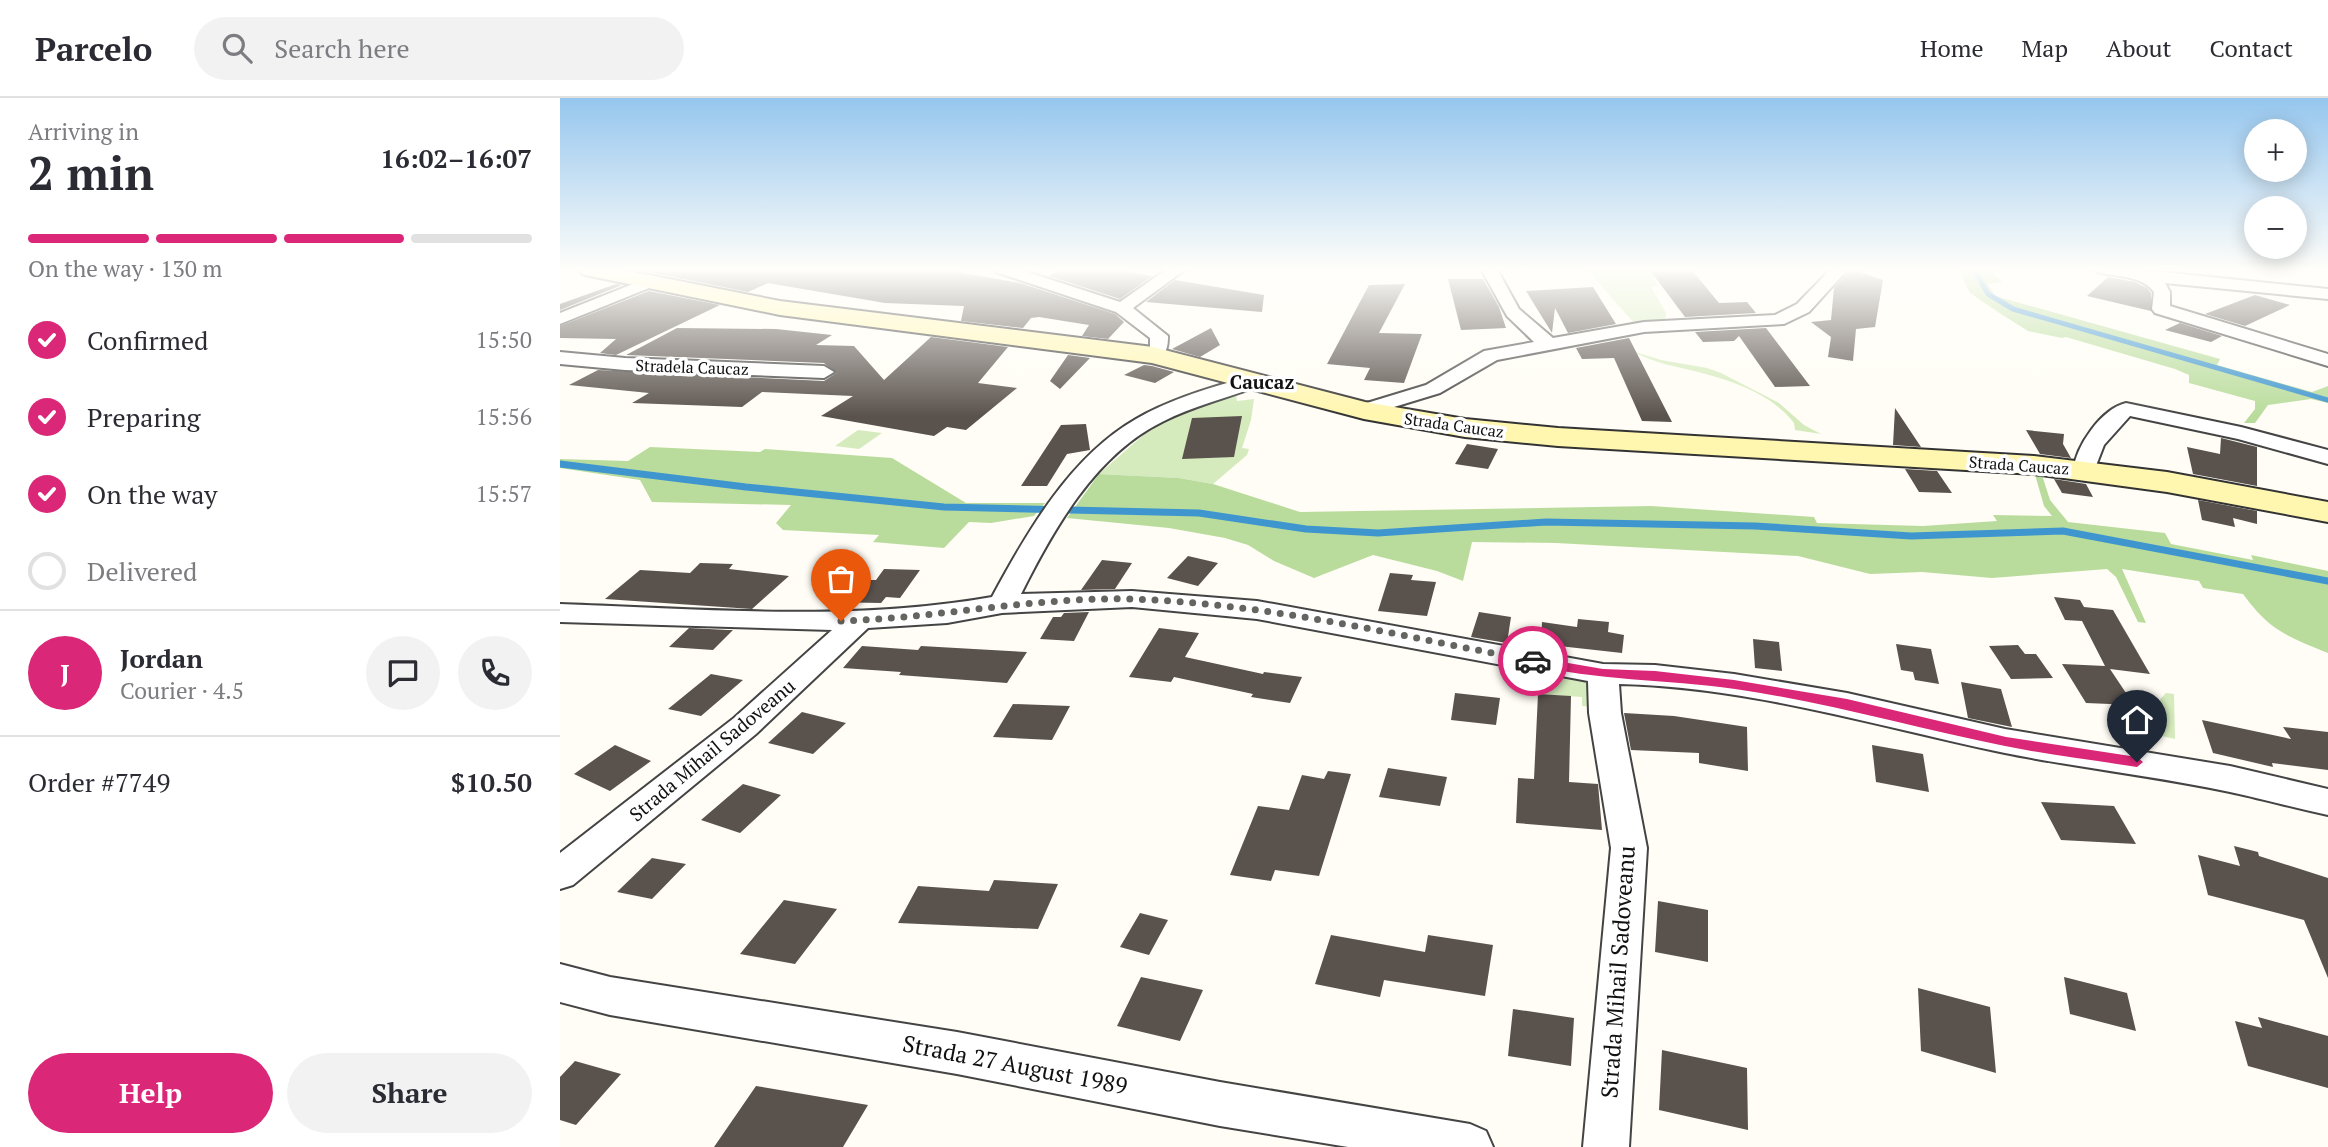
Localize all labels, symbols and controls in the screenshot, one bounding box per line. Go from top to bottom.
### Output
search box [194,17,684,80]
text: Parcelo [35,27,152,70]
icon: search [218,29,256,67]
text: Search here [274,31,410,65]
text: Home [1920,32,1984,64]
text: Map [2022,32,2068,64]
text: About [2106,32,2172,64]
text: Contact [2210,32,2293,64]
text: Arriving in [28,116,139,147]
map controls [2244,119,2307,259]
button: + [2244,119,2307,182]
text: 16:02–16:07 [380,141,532,175]
text: 2 min [28,142,154,203]
button: − [2244,196,2307,259]
text: On the way · 130 m [28,253,222,284]
icon: check [28,321,66,359]
text: Confirmed [87,323,208,357]
text: 15:50 [475,324,532,355]
street label: Stradela Caucaz [635,354,749,380]
district label: Caucaz [1230,369,1294,394]
icon: check [28,398,66,436]
text: Preparing [87,400,200,434]
text: 15:56 [475,401,532,432]
street label: Strada Caucaz [1403,407,1505,443]
street label: Strada Caucaz [1968,451,2070,479]
icon: check [28,475,66,513]
text: On the way [87,477,218,511]
text: 15:57 [475,478,532,509]
pin [811,549,871,621]
text: Delivered [87,554,197,588]
icon: bag [822,560,860,598]
courier [1498,626,1568,696]
button: chat [366,636,440,710]
button: phone [458,636,532,710]
text: Jordan [120,641,203,675]
icon: car [1514,642,1552,680]
text: J [60,656,70,690]
street label: Strada Mihail Sadoveanu [624,673,800,826]
text: Courier · 4.5 [120,675,244,706]
pin [2107,690,2167,762]
icon: home [2118,701,2156,739]
text: Order #7749 [28,765,170,799]
text: $10.50 [451,765,532,799]
street label: Strada Mihail Sadoveanu [1593,845,1642,1099]
street label: Strada 27 August 1989 [900,1028,1130,1102]
button: Help [28,1053,273,1133]
button: Share [287,1053,532,1133]

